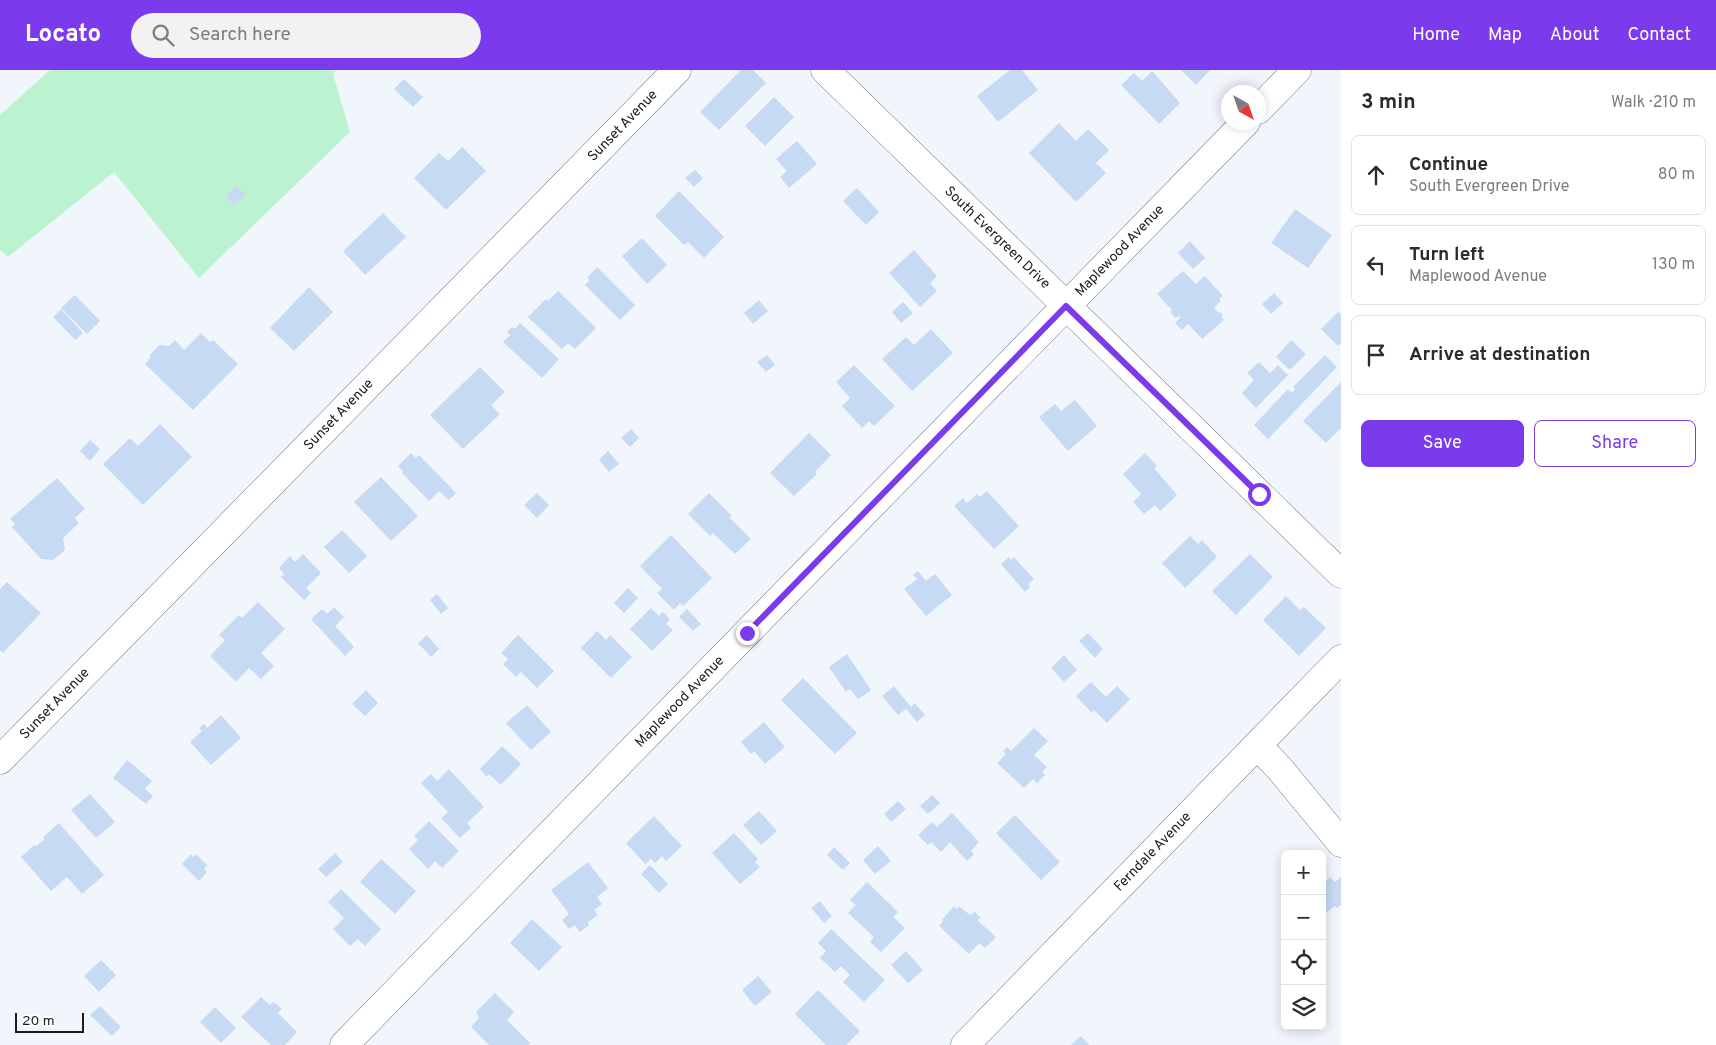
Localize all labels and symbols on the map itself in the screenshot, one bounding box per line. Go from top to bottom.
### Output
north arrow [1221,85,1266,130]
street label: Sunset Avenue [585,87,661,165]
street label: South Evergreen Drive [941,183,1053,293]
street label: Maplewood Avenue [1072,202,1168,300]
street label: Sunset Avenue [301,376,377,454]
route start [1248,483,1271,506]
route end [736,622,759,645]
street label: Maplewood Avenue [632,653,728,751]
street label: Sunset Avenue [17,665,93,743]
street label: Ferndale Avenue [1111,809,1195,895]
scale bar [15,1010,84,1033]

